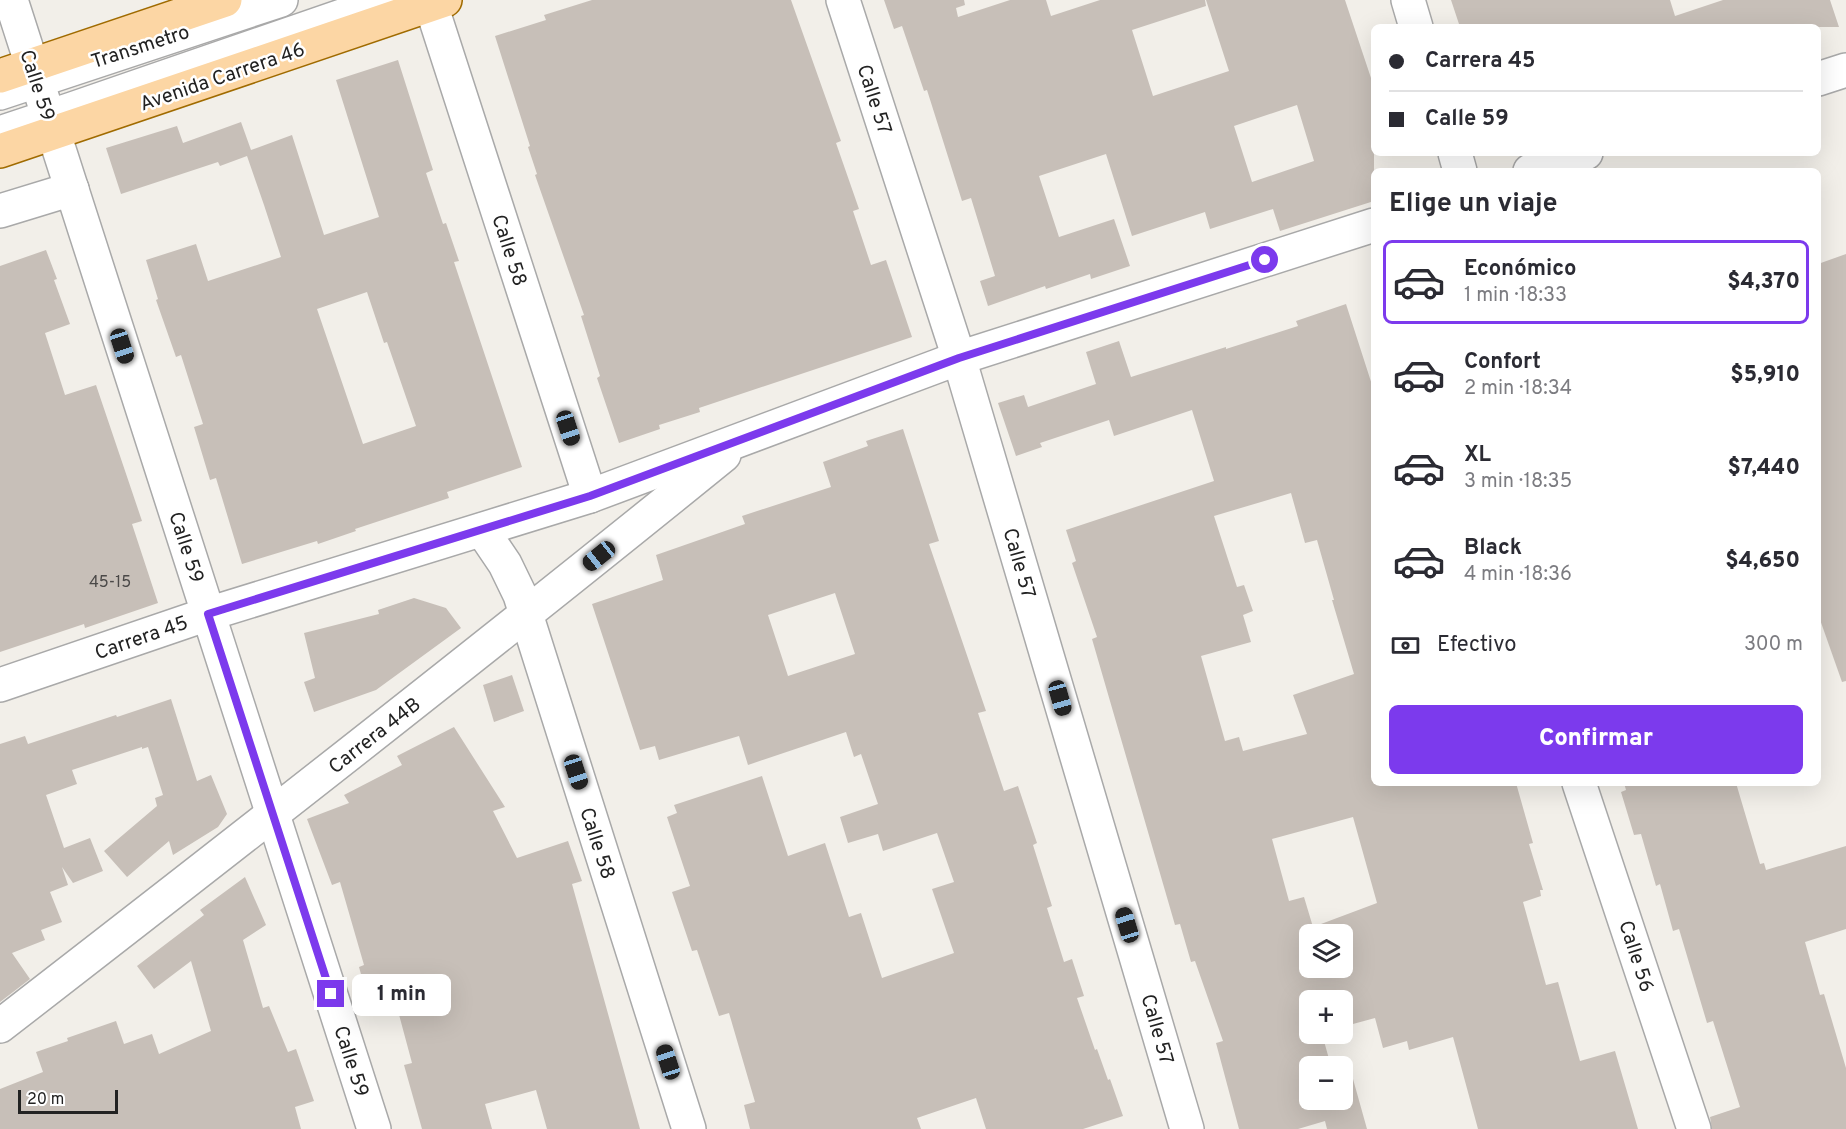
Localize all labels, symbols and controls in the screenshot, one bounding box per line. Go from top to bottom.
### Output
street label: Transmetro [88,20,193,76]
street label: Avenida Carrera 46 [137,37,309,118]
street label: Calle 59 [12,47,60,125]
text: Carrera 45 [1425,48,1536,75]
street label: Calle 57 [850,61,897,138]
text: Calle 59 [1425,106,1509,133]
text: Elige un viaje [1389,187,1558,221]
street label: Calle 58 [484,211,532,290]
route start [1251,246,1278,273]
icon: car [1392,255,1446,309]
text: Económico [1464,256,1577,283]
text: $4,370 [1727,269,1800,296]
text: 1 min · 18:33 [1464,283,1567,309]
car [108,326,136,366]
icon: car [1392,348,1446,402]
text: Confort [1464,349,1541,376]
text: $5,910 [1730,362,1800,389]
text: 2 min · 18:34 [1464,376,1572,402]
car [554,408,582,448]
icon: car [1392,441,1446,495]
text: XL [1464,442,1491,469]
text: $7,440 [1728,455,1800,482]
text: 3 min · 18:35 [1464,469,1572,495]
street label: Calle 59 [161,509,209,587]
street label: Calle 57 [996,525,1041,602]
icon: car [1392,534,1446,588]
text: Black [1464,535,1522,562]
car [579,538,619,574]
text: $4,650 [1725,548,1800,575]
text: 4 min · 18:36 [1464,562,1572,588]
house number: 45-15 [89,573,131,593]
street label: Carrera 45 [92,611,192,667]
icon: cash [1389,629,1422,662]
text: Efectivo [1437,632,1517,659]
text: 300 m [1744,632,1803,658]
car [1046,678,1074,718]
street label: Carrera 44B [324,692,427,781]
button: Confirmar [1389,705,1803,774]
car [562,752,590,792]
street label: Calle 58 [572,804,620,883]
car [1113,905,1141,945]
street label: Calle 56 [1611,918,1659,996]
map controls [1299,924,1353,1110]
button: layers [1299,924,1353,978]
callout: 1 min [352,973,451,1015]
route end [317,980,344,1007]
text: 1 min [377,982,426,1008]
button: + [1299,990,1353,1044]
street label: Calle 57 [1134,991,1179,1068]
street label: Calle 59 [326,1023,374,1101]
car [654,1042,682,1082]
button: − [1299,1056,1353,1110]
scale bar [18,1087,118,1114]
text: 20 m [27,1090,64,1110]

